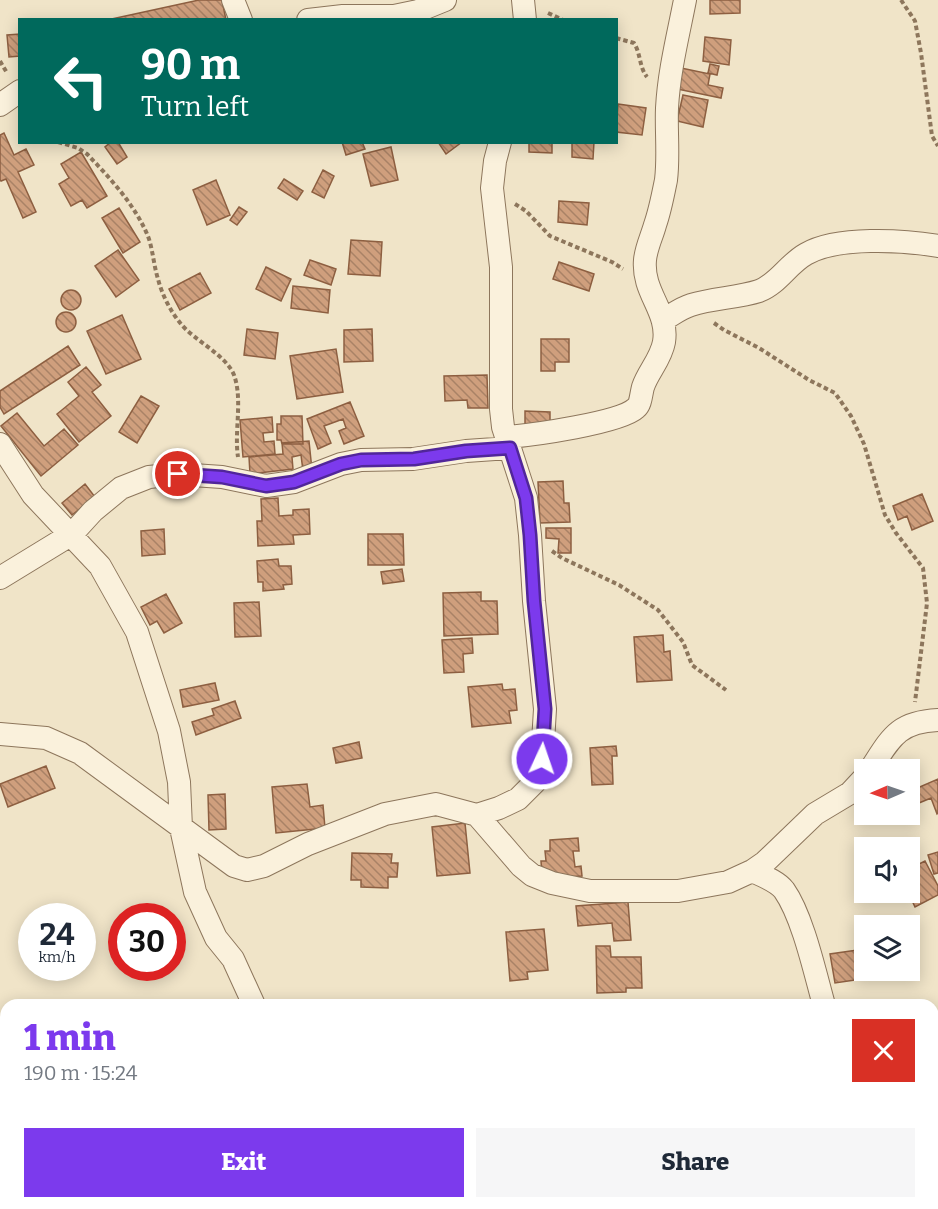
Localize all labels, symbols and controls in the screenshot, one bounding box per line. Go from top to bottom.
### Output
text: 90 m [141,40,240,90]
icon: left [42,42,120,120]
text: Turn left [141,91,249,123]
pin [152,448,203,499]
icon: arrive [161,457,194,490]
position arrow [510,727,574,791]
north arrow [854,759,920,825]
map controls [854,759,920,981]
button: sound [854,837,920,903]
speed limit sign: 30 [108,903,186,981]
button: layers [854,915,920,981]
text: 24 [39,917,75,953]
text: km/h [38,948,76,966]
text: 1 min [24,1016,116,1060]
button: close [852,1019,915,1082]
text: 190 m · 15:24 [24,1061,138,1085]
button: Exit [24,1128,464,1197]
button: Share [476,1128,915,1197]

